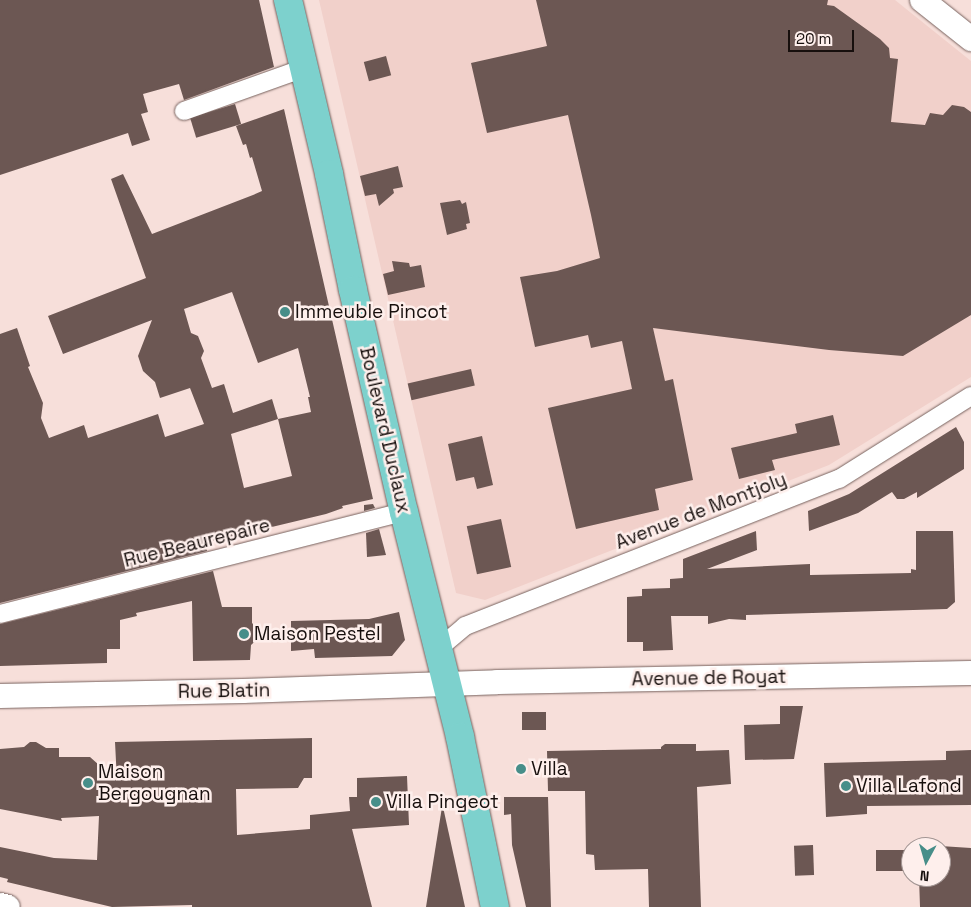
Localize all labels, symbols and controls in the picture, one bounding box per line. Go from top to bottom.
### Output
scale bar [791,20,857,52]
text: 20 m [796,29,831,48]
place label: Immeuble Pincot [295,301,447,323]
marker: Immeuble Pincot [279,306,291,318]
street label: Boulevard Duclaux [355,345,415,515]
street label: Avenue de Montjoly [612,468,790,554]
street label: Rue Beaurepaire [122,514,272,572]
place label: Maison Pestel [254,623,381,645]
marker: Maison Pestel [238,628,250,640]
street label: Avenue de Royat [631,665,787,691]
street label: Rue Blatin [178,679,270,703]
place label: Villa [531,758,568,780]
place label: Maison Bergougnan [98,761,211,805]
marker: Villa [515,763,527,775]
place label: Villa Lafond [856,775,962,797]
marker: Maison Bergougnan [82,777,94,789]
marker: Villa Lafond [840,780,852,792]
place label: Villa Pingeot [386,791,499,813]
marker: Villa Pingeot [370,796,382,808]
north arrow [901,837,951,887]
text: N [919,866,930,885]

